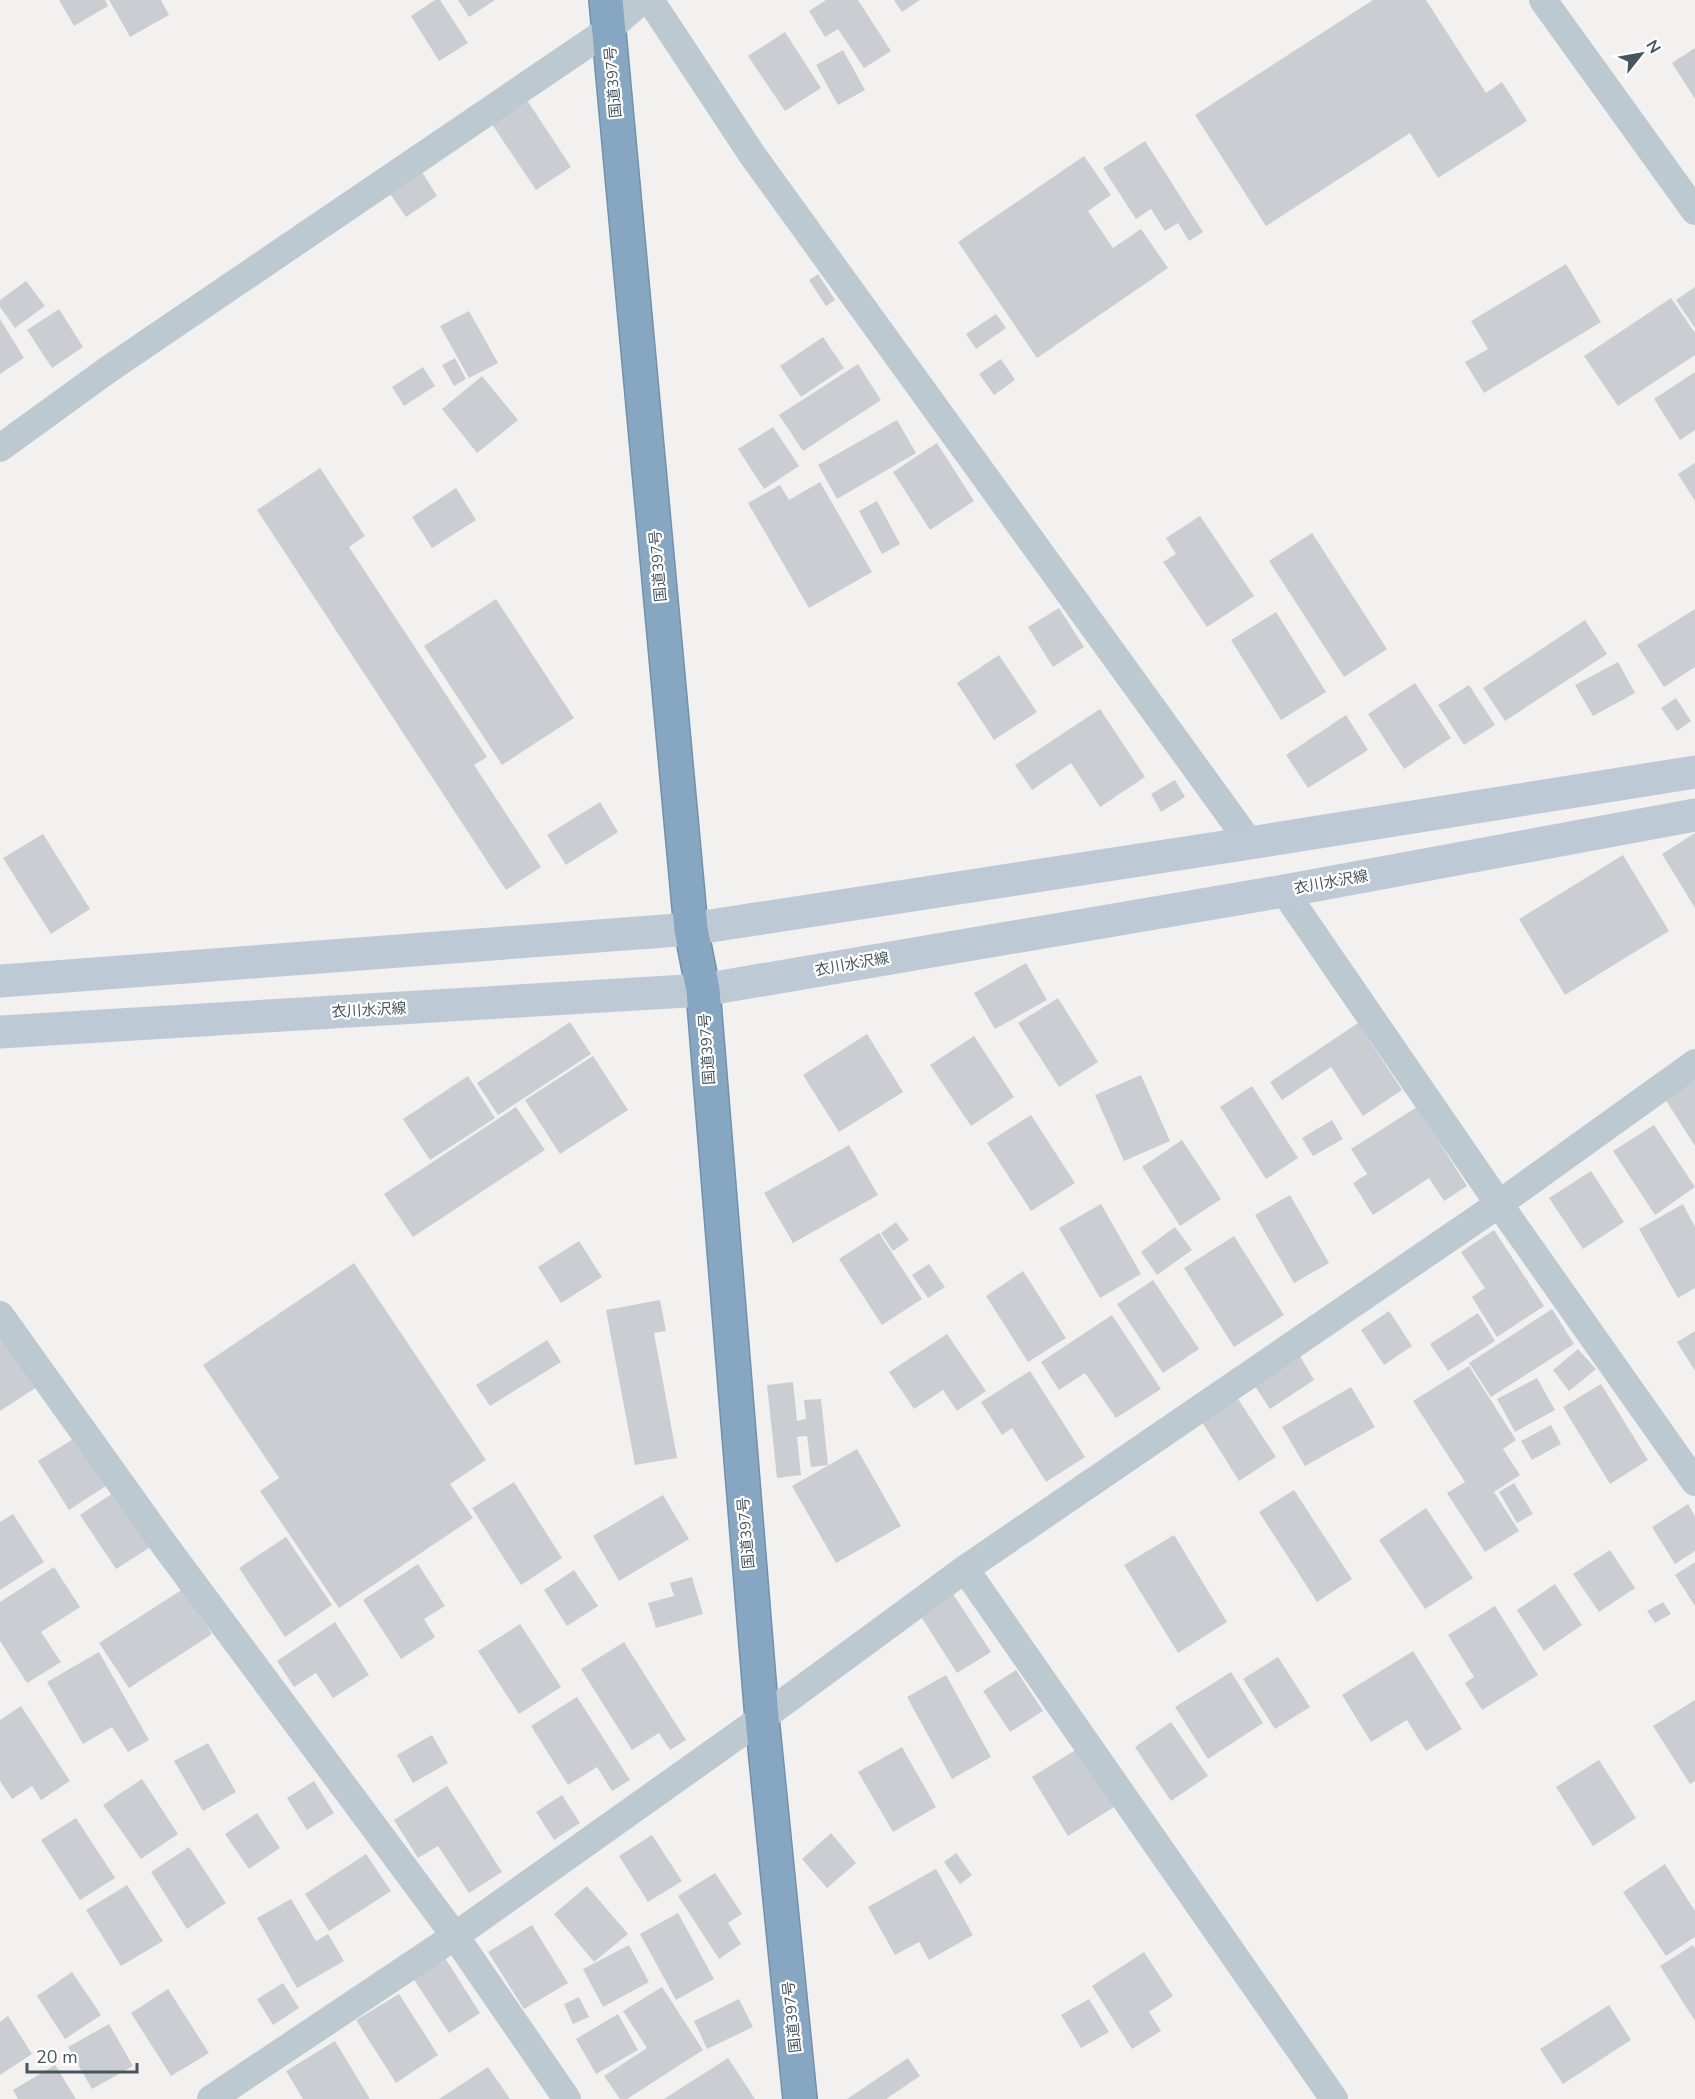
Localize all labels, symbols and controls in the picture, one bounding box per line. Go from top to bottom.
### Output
north arrow [1611,24,1671,84]
text: N [1640,36,1666,58]
street label: 国道397号 [600,45,626,119]
street label: 国道397号 [645,529,671,603]
street label: 衣川水沢線 [1292,866,1370,898]
street label: 衣川水沢線 [813,948,891,980]
street label: 衣川水沢線 [331,998,407,1022]
street label: 国道397号 [695,1012,719,1086]
street label: 国道397号 [733,1496,759,1570]
street label: 国道397号 [778,1980,806,2054]
scale bar [27,2036,136,2074]
text: 20 m [36,2045,78,2069]

